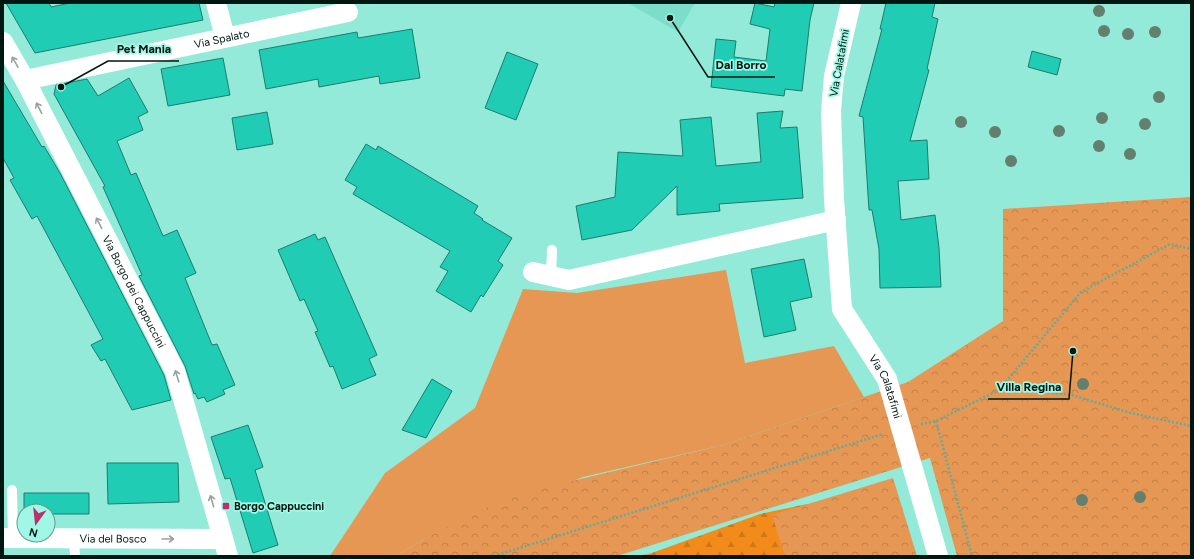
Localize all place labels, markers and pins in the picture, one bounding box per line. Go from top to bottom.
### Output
callout: Pet Mania [108,37,179,61]
callout: Dal Borro [708,53,775,77]
callout: Villa Regina [988,375,1069,399]
place label: Borgo Cappuccini [234,500,324,513]
marker: Borgo Cappuccini [221,501,231,511]

